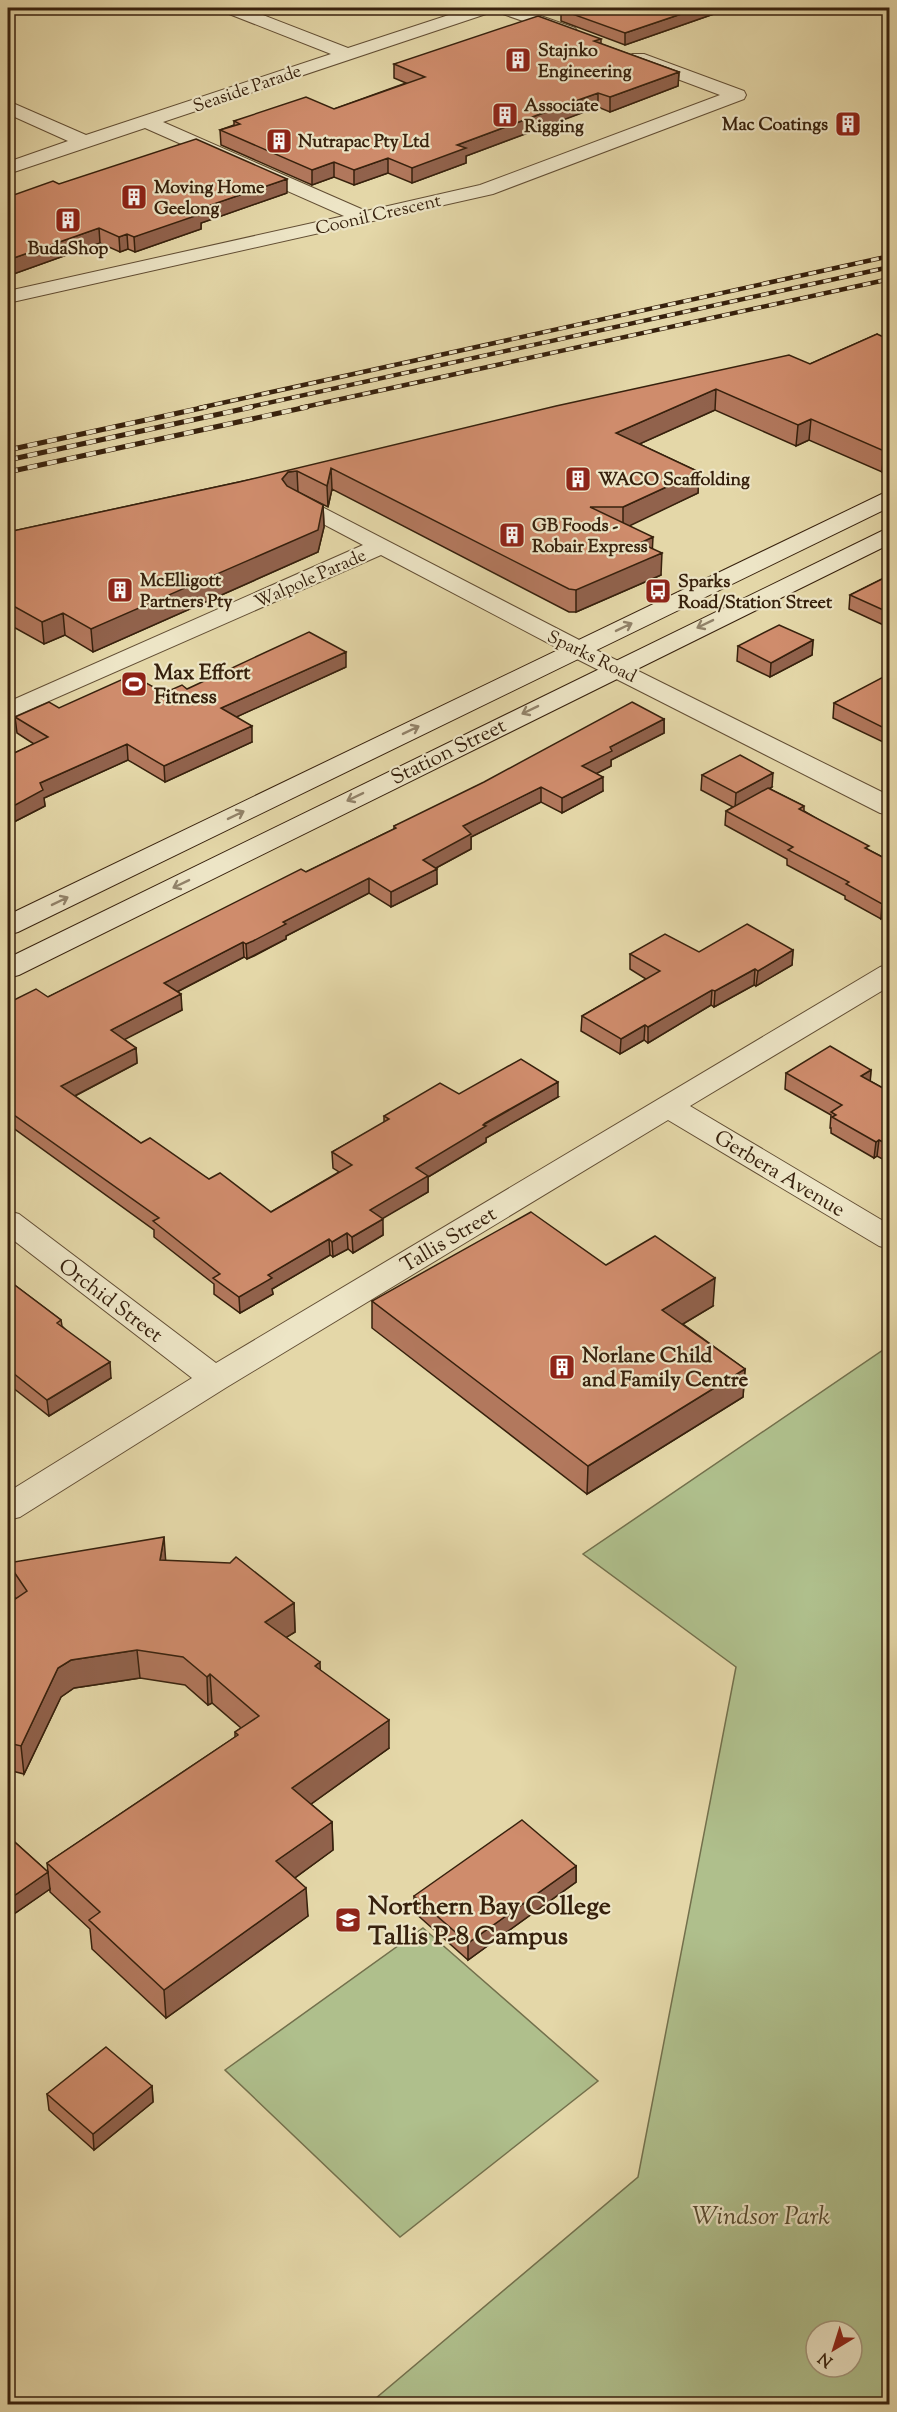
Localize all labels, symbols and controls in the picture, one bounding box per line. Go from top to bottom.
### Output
place label: Stajnko Engineering [538,39,632,86]
building icon: Stajnko Engineering [503,45,533,75]
street label: Seaside Parade [190,59,305,121]
place label: Associate Rigging [524,94,599,141]
building icon: Associate Rigging [490,100,520,130]
building icon: Mac Coatings [833,109,863,139]
place label: Mac Coatings [722,113,828,139]
building icon: Nutrapac Pty Ltd [264,126,294,156]
place label: Nutrapac Pty Ltd [298,130,430,156]
place label: Moving Home Geelong [154,176,265,223]
building icon: Moving Home Geelong [119,182,149,212]
street label: Coonil Crescent [313,189,444,243]
building icon: BudaShop [53,205,83,235]
place label: BudaShop [28,237,108,263]
building icon: WACO Scaffolding [563,464,593,494]
place label: WACO Scaffolding [598,468,750,494]
place label: GB Foods - Robair Express [532,514,648,561]
building icon: GB Foods - Robair Express [497,520,527,550]
street label: Walpole Parade [251,544,371,616]
place label: McElligott Partners Pty [140,569,232,616]
place label: Sparks Road/Station Street [678,570,833,617]
building icon: McElligott Partners Pty [105,575,135,605]
bus stop icon: Sparks Road/Station Street [643,576,673,606]
one-way arrow [696,619,714,631]
one-way arrow [615,620,633,632]
street label: Sparks Road [542,625,640,691]
place label: Max Effort Fitness [154,659,251,713]
sports icon: Max Effort Fitness [119,669,149,699]
one-way arrow [522,705,540,717]
street label: Station Street [386,712,512,794]
one-way arrow [401,724,419,736]
one-way arrow [347,792,365,803]
one-way arrow [226,809,244,821]
one-way arrow [172,878,190,890]
one-way arrow [51,894,69,906]
street label: Gerbera Avenue [708,1124,850,1226]
street label: Tallis Street [395,1200,503,1281]
street label: Orchid Street [51,1252,168,1351]
place label: Norlane Child and Family Centre [582,1342,749,1396]
building icon: Norlane Child and Family Centre [547,1352,577,1382]
place label: Northern Bay College Tallis P-8 Campus [368,1889,611,1956]
school or university icon: Northern Bay College Tallis P-8 Campus [333,1905,363,1935]
park label: Windsor Park [692,2199,830,2236]
north arrow [804,2319,864,2379]
text: N [814,2346,838,2372]

